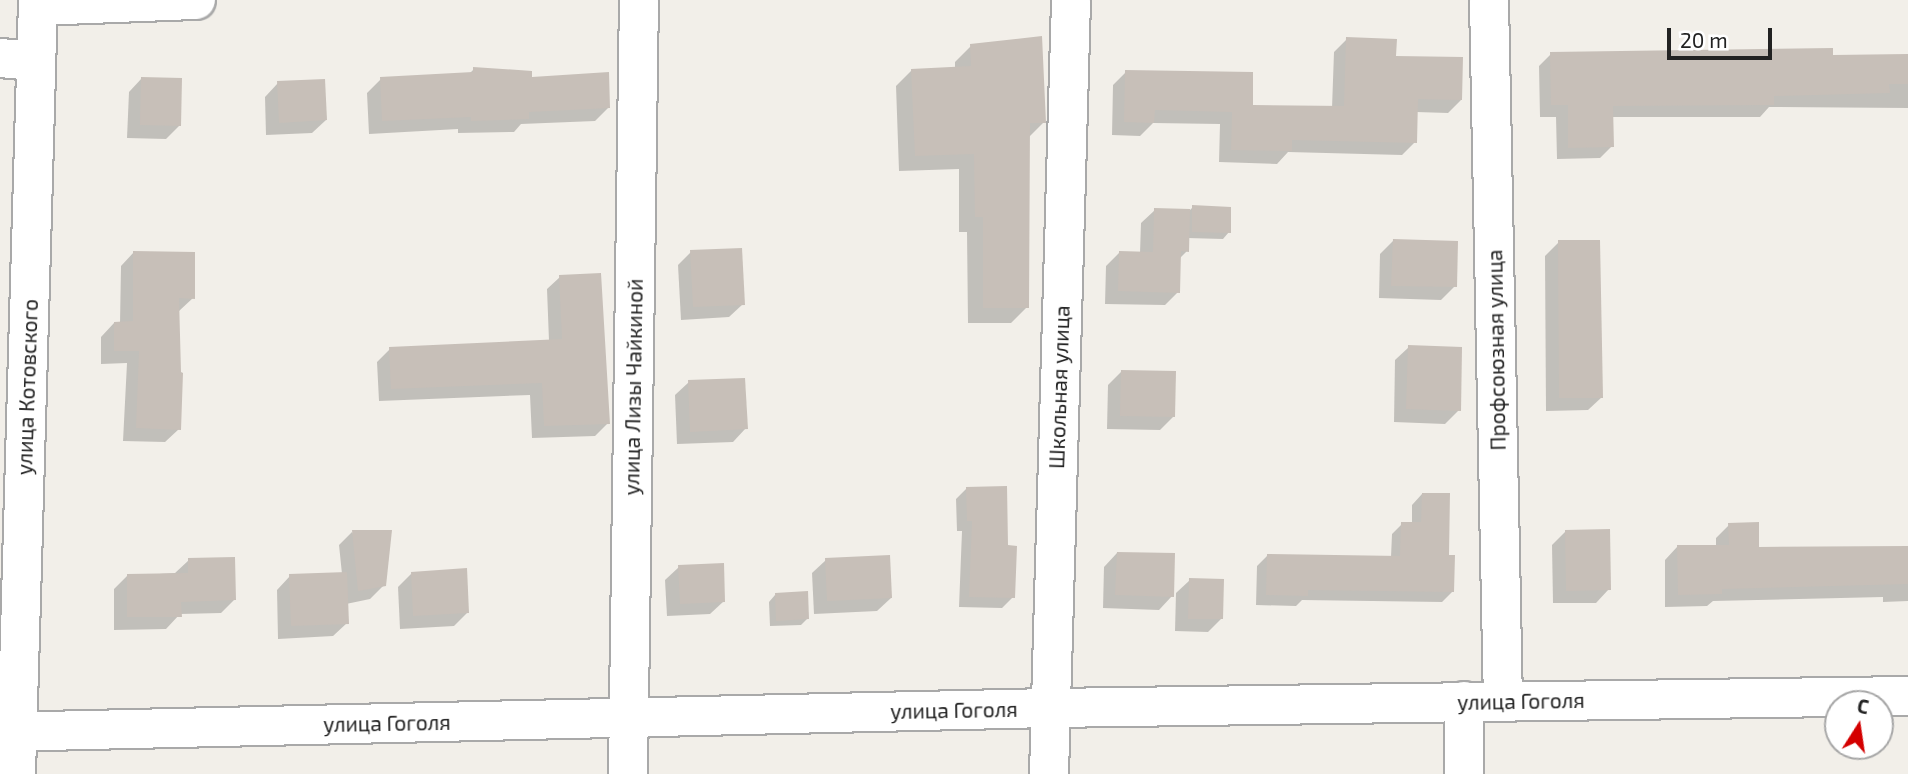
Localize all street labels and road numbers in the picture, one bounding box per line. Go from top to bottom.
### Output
street label: Профсоюзная улица [1482,249,1510,451]
street label: улица Лизы Чайкиной [619,278,647,496]
street label: улица Котовского [11,298,43,476]
street label: Школьная улица [1044,305,1074,469]
street label: улица Гоголя [1457,687,1585,715]
street label: улица Гоголя [890,696,1018,724]
street label: улица Гоголя [323,709,451,737]

